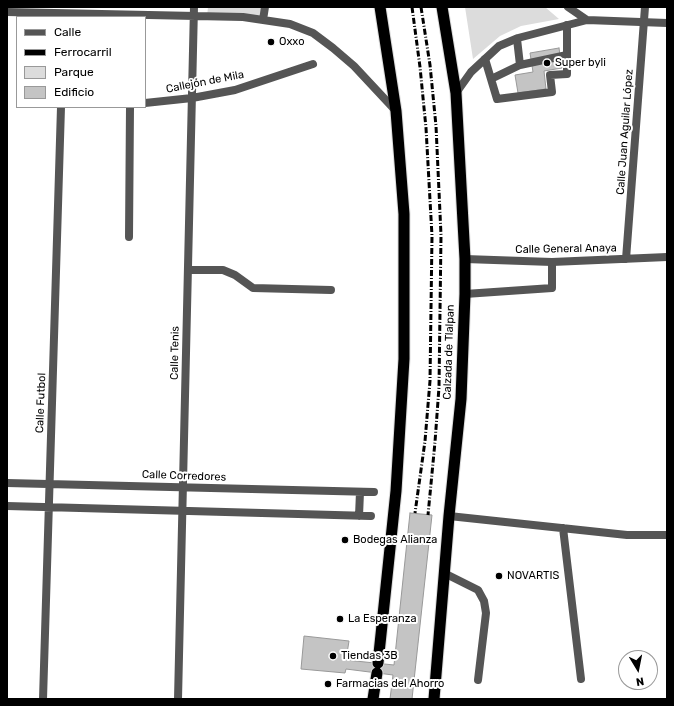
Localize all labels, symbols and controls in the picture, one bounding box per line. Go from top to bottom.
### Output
legend [16,16,146,108]
text: Calle [54,25,81,39]
place label: Oxxo [279,35,304,49]
marker: Oxxo [266,37,276,47]
text: Ferrocarril [54,45,112,59]
place label: Super byli [555,56,606,70]
marker: Super byli [542,58,552,68]
text: Parque [54,65,94,79]
street label: Callejón de Mila [165,68,245,96]
street label: Calle Juan Aguilar López [614,69,636,195]
text: Edificio [54,85,94,99]
street label: Calle General Anaya [515,242,617,256]
street label: Calzada de Tlalpan [441,304,457,400]
street label: Calle Tenis [168,326,182,380]
street label: Calle Futbol [33,373,49,433]
street label: Calle Corredores [142,468,226,484]
place label: Bodegas Alianza [353,533,437,547]
marker: Bodegas Alianza [340,535,350,545]
place label: NOVARTIS [507,569,559,583]
marker: NOVARTIS [494,571,504,581]
place label: La Esperanza [348,612,416,626]
marker: La Esperanza [335,614,345,624]
place label: Tiendas 3B [341,649,398,663]
north arrow [618,650,658,690]
marker: Tiendas 3B [328,651,338,661]
text: N [635,674,645,688]
place label: Farmacias del Ahorro [336,677,444,691]
marker: Farmacias del Ahorro [323,679,333,689]

